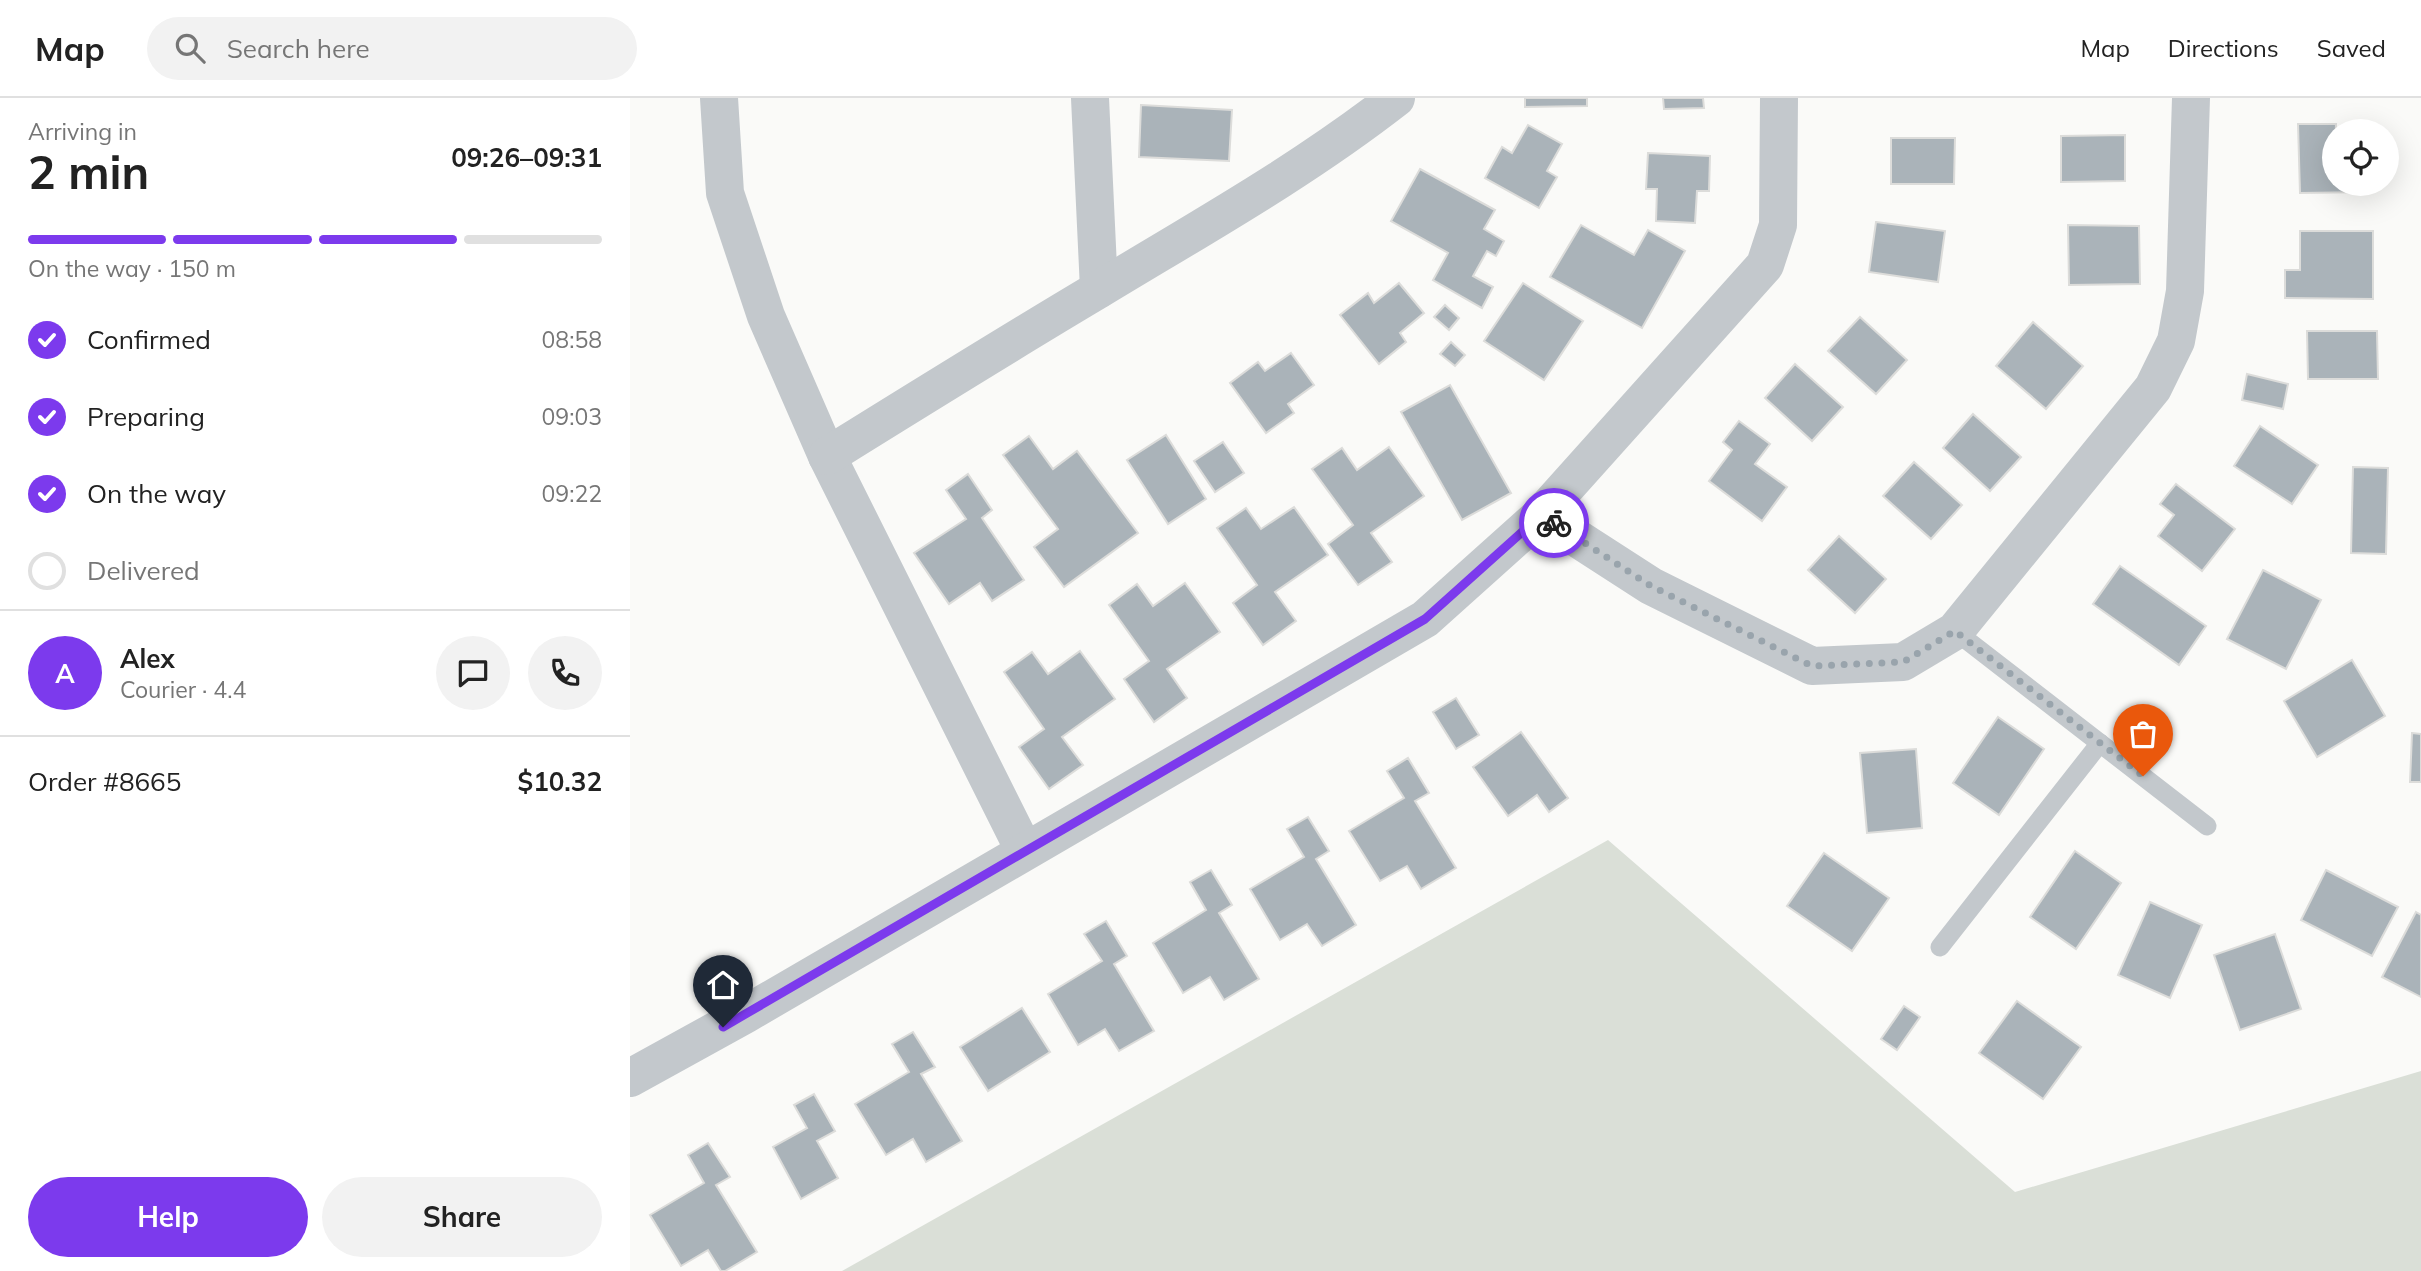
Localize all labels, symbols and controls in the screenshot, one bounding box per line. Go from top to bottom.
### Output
search box [147,17,637,80]
text: Map [35,28,105,69]
icon: search [171,29,209,67]
text: Search here [227,32,370,65]
text: Map [2080,33,2130,63]
text: Directions [2168,33,2279,63]
text: Saved [2317,33,2386,63]
text: Arriving in [28,117,137,146]
map controls [2322,119,2399,196]
button: locate [2322,119,2399,196]
text: 09:26–09:31 [451,141,602,174]
text: 2 min [28,143,149,201]
text: On the way · 150 m [28,254,236,283]
icon: check [28,321,66,359]
text: Confirmed [87,323,211,356]
text: 08:58 [542,325,602,354]
icon: check [28,398,66,436]
text: Preparing [87,400,205,433]
text: 09:03 [542,402,602,431]
icon: check [28,475,66,513]
text: On the way [87,477,226,510]
text: 09:22 [542,479,602,508]
courier [1519,488,1589,558]
icon: bike [1535,504,1573,542]
text: Delivered [87,554,200,587]
button: chat [436,636,510,710]
button: phone [528,636,602,710]
text: Alex [120,642,175,675]
text: A [55,657,75,690]
text: Courier · 4.4 [120,675,246,704]
pin [2113,704,2173,776]
icon: bag [2124,715,2162,753]
text: Order #8665 [28,765,181,798]
text: $10.32 [518,765,602,798]
pin [693,955,753,1027]
icon: home [704,966,742,1004]
button: Help [28,1177,308,1257]
button: Share [322,1177,602,1257]

